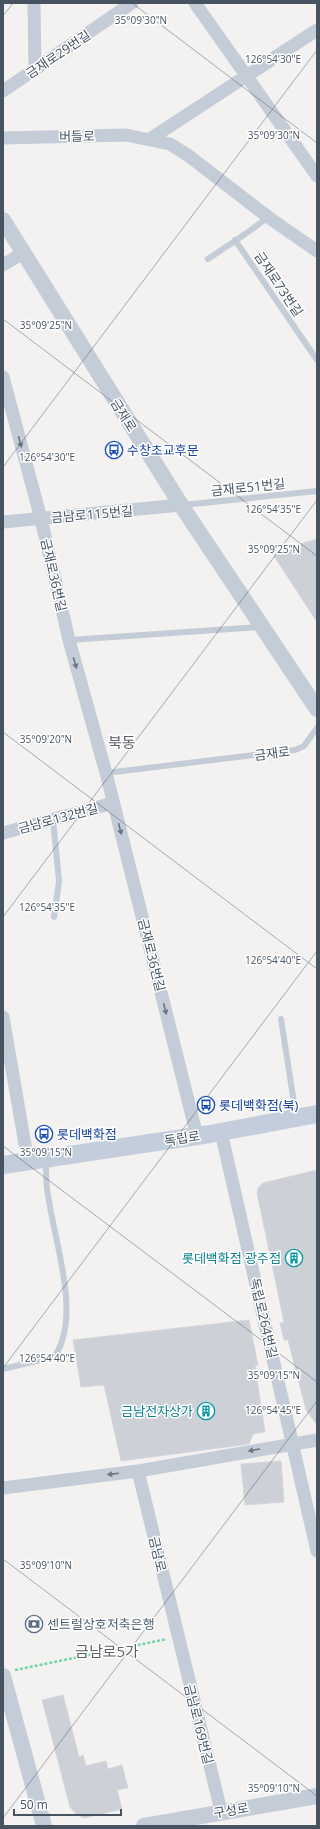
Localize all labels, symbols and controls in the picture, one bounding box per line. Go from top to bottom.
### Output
text: 35°09'30"N [115,13,167,27]
street label: 금재로29번길 [22,26,94,82]
text: 126°54'30"E [245,52,301,66]
street label: 버들로 [59,127,95,145]
text: 35°09'30"N [248,128,300,142]
street label: 금재로73번길 [251,248,307,320]
text: 35°09'25"N [20,318,72,332]
street label: 금재로 [107,395,141,435]
one-way arrow [17,436,23,448]
bus stop icon: 수창초교후문 [104,440,124,460]
place label: 수창초교후문 [127,441,199,459]
text: 126°54'30"E [19,450,75,464]
street label: 금재로51번길 [210,474,286,500]
street label: 금남로115번길 [50,501,134,527]
text: 126°54'35"E [245,502,301,516]
street label: 금재로36번길 [37,537,71,613]
text: 35°09'25"N [248,542,300,556]
one-way arrow [72,657,78,669]
text: 35°09'20"N [20,732,72,746]
district label: 북동 [108,732,136,752]
street label: 금재로 [253,742,291,764]
street label: 금남로132번길 [16,799,100,837]
one-way arrow [117,823,123,835]
text: 126°54'35"E [19,900,75,914]
street label: 금재로36번길 [134,917,170,993]
text: 126°54'40"E [245,953,301,967]
one-way arrow [163,1003,169,1015]
bus stop icon: 롯데백화점(북) [196,1095,216,1115]
place label: 롯데백화점(북) [219,1096,299,1114]
bus stop icon: 롯데백화점 [34,1124,54,1144]
place label: 롯데백화점 [57,1125,117,1143]
street label: 독립로 [163,1126,201,1150]
text: 35°09'15"N [20,1145,72,1159]
building icon: 롯데백화점 광주점 [284,1248,304,1268]
place label: 롯데백화점 광주점 [182,1249,281,1267]
street label: 독립로264번길 [246,1276,282,1360]
text: 126°54'40"E [19,1351,75,1365]
text: 35°09'15"N [248,1368,300,1382]
building icon: 금남전자상가 [196,1401,216,1421]
place label: 금남전자상가 [121,1402,193,1420]
text: 126°54'45"E [245,1403,301,1417]
one-way arrow [248,1447,261,1453]
one-way arrow [106,1471,119,1477]
street label: 금남로 [145,1534,171,1574]
text: 35°09'10"N [20,1558,72,1572]
bank icon: 센트럴상호저축은행 [24,1614,44,1634]
place label: 센트럴상호저축은행 [47,1615,155,1633]
district label: 금남로5가 [75,1641,139,1661]
street label: 금남로169번길 [180,1682,218,1766]
text: 35°09'10"N [248,1781,300,1795]
scale bar [14,1791,121,1817]
text: 50 m [20,1796,48,1813]
street label: 구성로 [212,1798,250,1822]

